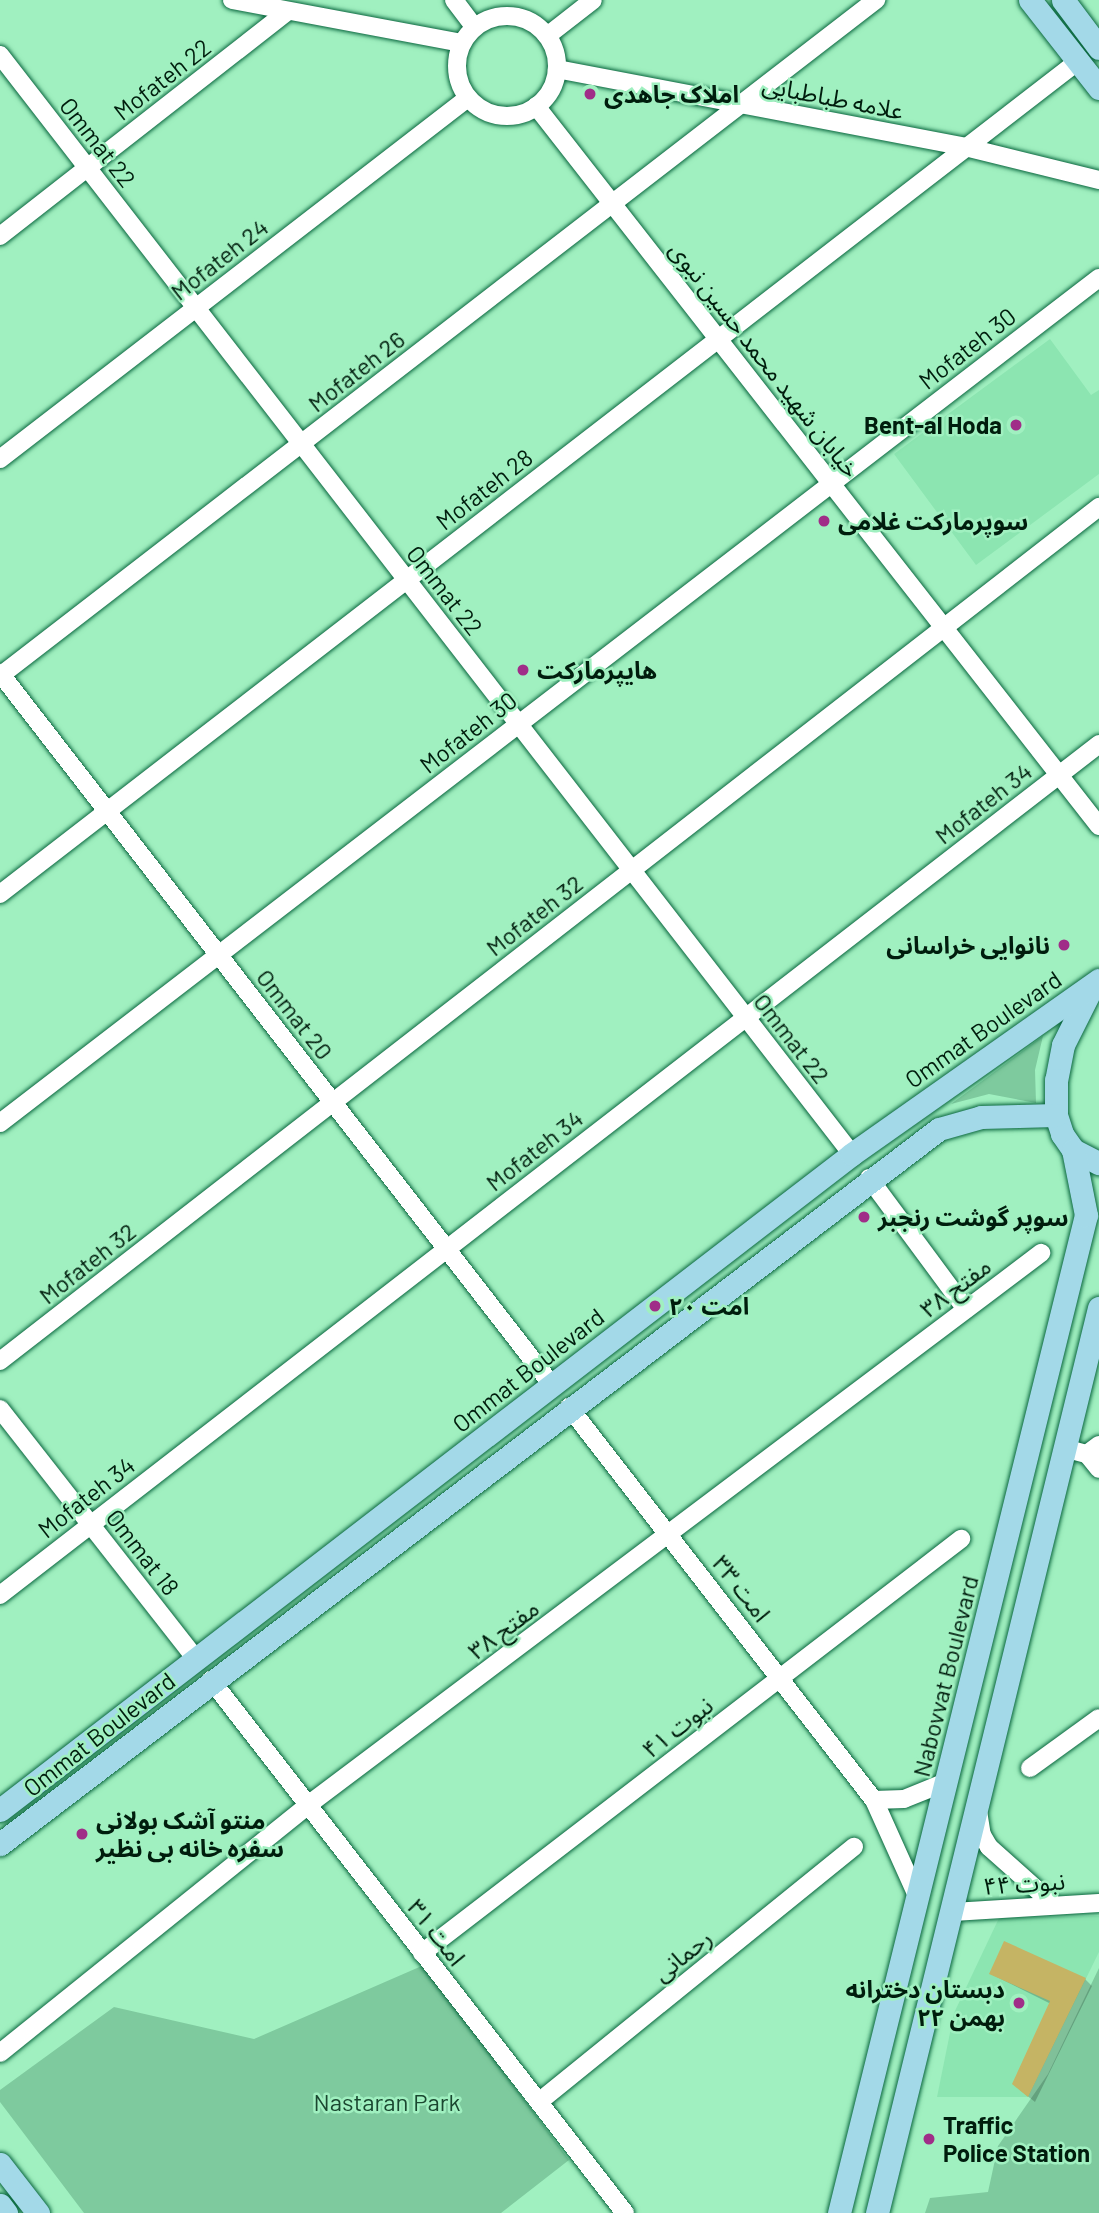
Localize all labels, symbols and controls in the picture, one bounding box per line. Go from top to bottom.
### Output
street label: Mofateh 22 [108,32,216,126]
street label: علامه طباطبایی [760,69,906,125]
place label: املاک جاهدی [604,80,739,108]
marker: املاک جاهدی [582,86,598,102]
street label: Ommat 22 [54,91,142,193]
street label: Mofateh 24 [165,212,273,306]
street label: خیابان شهید محمد حسین نبوی [664,235,866,483]
street label: Mofateh 30 [913,301,1021,395]
street label: Mofateh 26 [302,324,410,418]
place label: Bent-al Hoda [864,411,1002,439]
marker: Bent-al Hoda [1008,417,1024,433]
street label: Mofateh 28 [430,442,538,536]
place label: سوپرمارکت غلامی [838,507,1028,535]
marker: سوپرمارکت غلامی [816,513,832,529]
street label: Ommat 22 [401,539,489,641]
place label: هایپرمارکت [537,656,657,684]
marker: هایپرمارکت [515,662,531,678]
street label: Mofateh 30 [414,685,522,779]
street label: Mofateh 34 [929,756,1037,850]
street label: Mofateh 32 [480,868,588,962]
place label: نانوایی خراسانی [886,931,1050,959]
marker: نانوایی خراسانی [1056,937,1072,953]
street label: Ommat 20 [251,963,339,1065]
street label: Ommat Boulevard [899,964,1067,1094]
street label: Ommat 22 [748,987,836,1089]
street label: Mofateh 34 [480,1103,588,1197]
place label: سوپر گوشت رنجبر [878,1203,1068,1231]
marker: سوپر گوشت رنجبر [856,1209,872,1225]
street label: Mofateh 32 [33,1216,141,1310]
street label: مفتح ۳۸ [914,1251,996,1323]
place label: امت ۲۰ [669,1292,749,1320]
marker: امت ۲۰ [647,1298,663,1314]
street label: Ommat Boulevard [446,1302,610,1438]
street label: Mofateh 34 [32,1450,140,1544]
street label: Ommat 18 [100,1503,186,1601]
street label: امت ۳۳ [707,1549,777,1627]
street label: Nabovvat Boulevard [906,1572,984,1780]
street label: مفتح ۳۸ [462,1593,544,1665]
street label: Ommat Boulevard [17,1666,181,1802]
street label: نبوت ۴۱ [636,1690,718,1764]
place label: منتو آشک بولانی سفره خانه بی نظیر [96,1806,284,1862]
marker: منتو آشک بولانی سفره خانه بی نظیر [74,1826,90,1842]
street label: نبوت ۴۴ [982,1866,1066,1900]
street label: امت ۳۱ [402,1893,472,1971]
street label: رحمانی [647,1923,717,1987]
place label: دبستان دخترانه ۲۲ بهمن [845,1975,1005,2031]
marker: دبستان دخترانه ۲۲ بهمن [1011,1995,1027,2011]
park label: Nastaran Park [314,2088,460,2116]
place label: Traffic Police Station [943,2111,1090,2167]
marker: Traffic Police Station [921,2131,937,2147]

